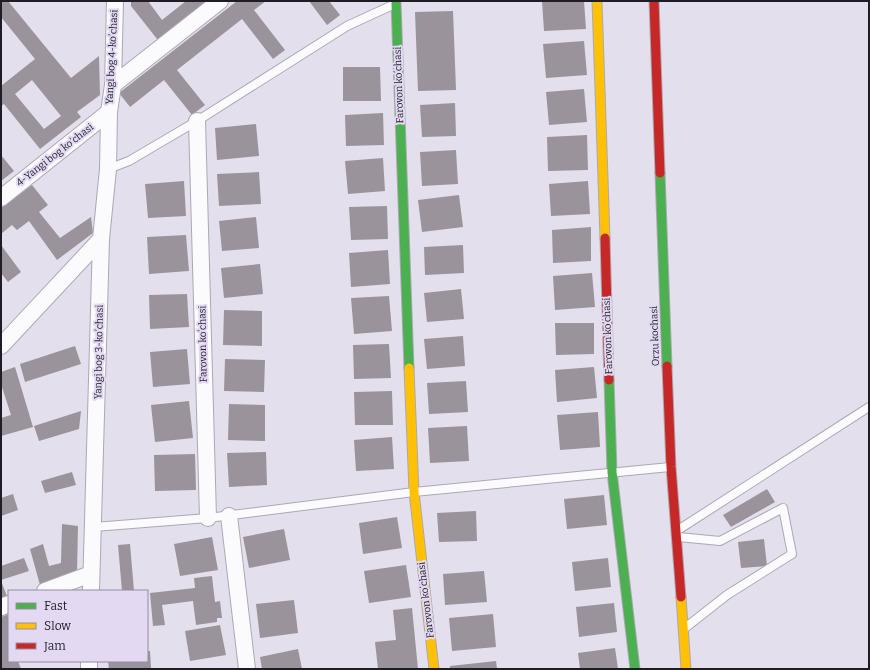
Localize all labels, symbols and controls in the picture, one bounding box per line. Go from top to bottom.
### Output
street label: Yangi bog 4-koʼchasi [104,9,120,105]
street label: Farovon koʻchasi [391,46,406,124]
street label: 4-Yangi bog koʼchasi [14,121,96,189]
street label: Farovon koʻchasi [600,297,615,375]
street label: Yangi bog 3-koʼchasi [92,305,106,399]
street label: Farovon koʻchasi [195,306,210,382]
street label: Orzu kochasi [648,306,662,366]
street label: Farovon koʻchasi [414,561,437,639]
legend [8,590,148,662]
text: Fast [44,599,68,613]
text: Slow [44,619,71,633]
text: Jam [43,639,66,653]

